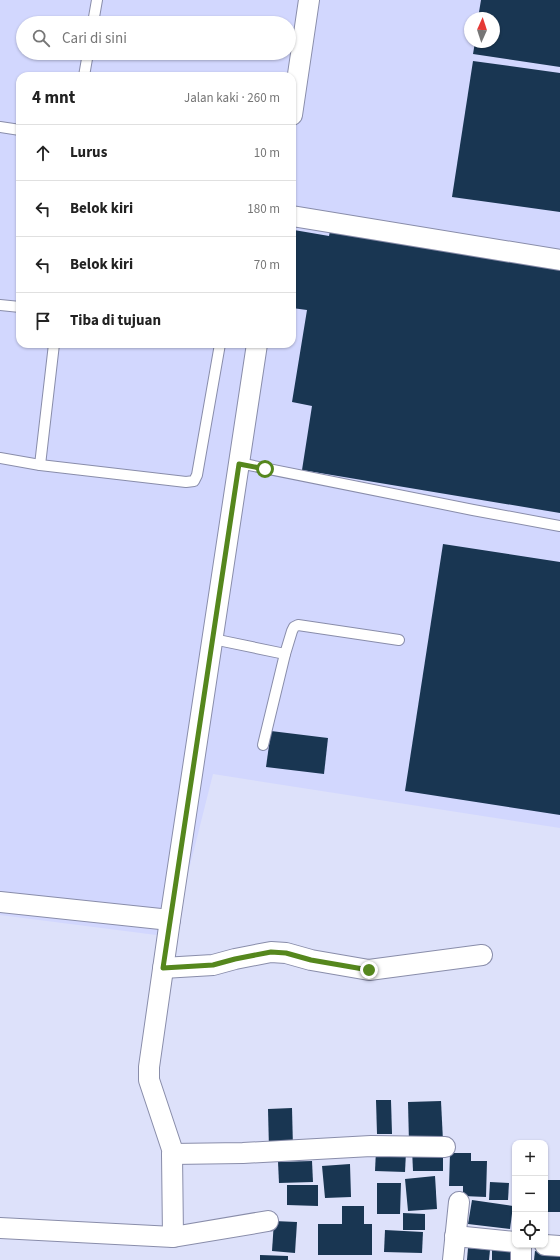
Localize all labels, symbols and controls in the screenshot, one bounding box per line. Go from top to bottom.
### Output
north arrow [464,12,500,48]
search box [16,16,296,60]
icon: search [30,27,52,49]
text: Cari di sini [62,28,127,49]
text: 4 mnt [32,86,75,110]
text: Jalan kaki · 260 m [184,89,280,107]
icon: ahead [32,142,54,164]
text: Lurus [70,142,107,163]
text: 10 m [254,144,280,162]
icon: left [32,198,54,220]
text: Belok kiri [70,198,133,219]
text: 180 m [247,200,280,218]
icon: left [32,254,54,276]
text: Belok kiri [70,254,133,275]
text: 70 m [254,256,280,274]
icon: arrive [32,310,54,332]
text: Tiba di tujuan [70,310,161,331]
route start [256,460,274,478]
route end [360,961,378,979]
map controls [512,1140,548,1248]
button: + [512,1140,548,1176]
button: − [512,1176,548,1212]
button: locate [512,1212,548,1248]

